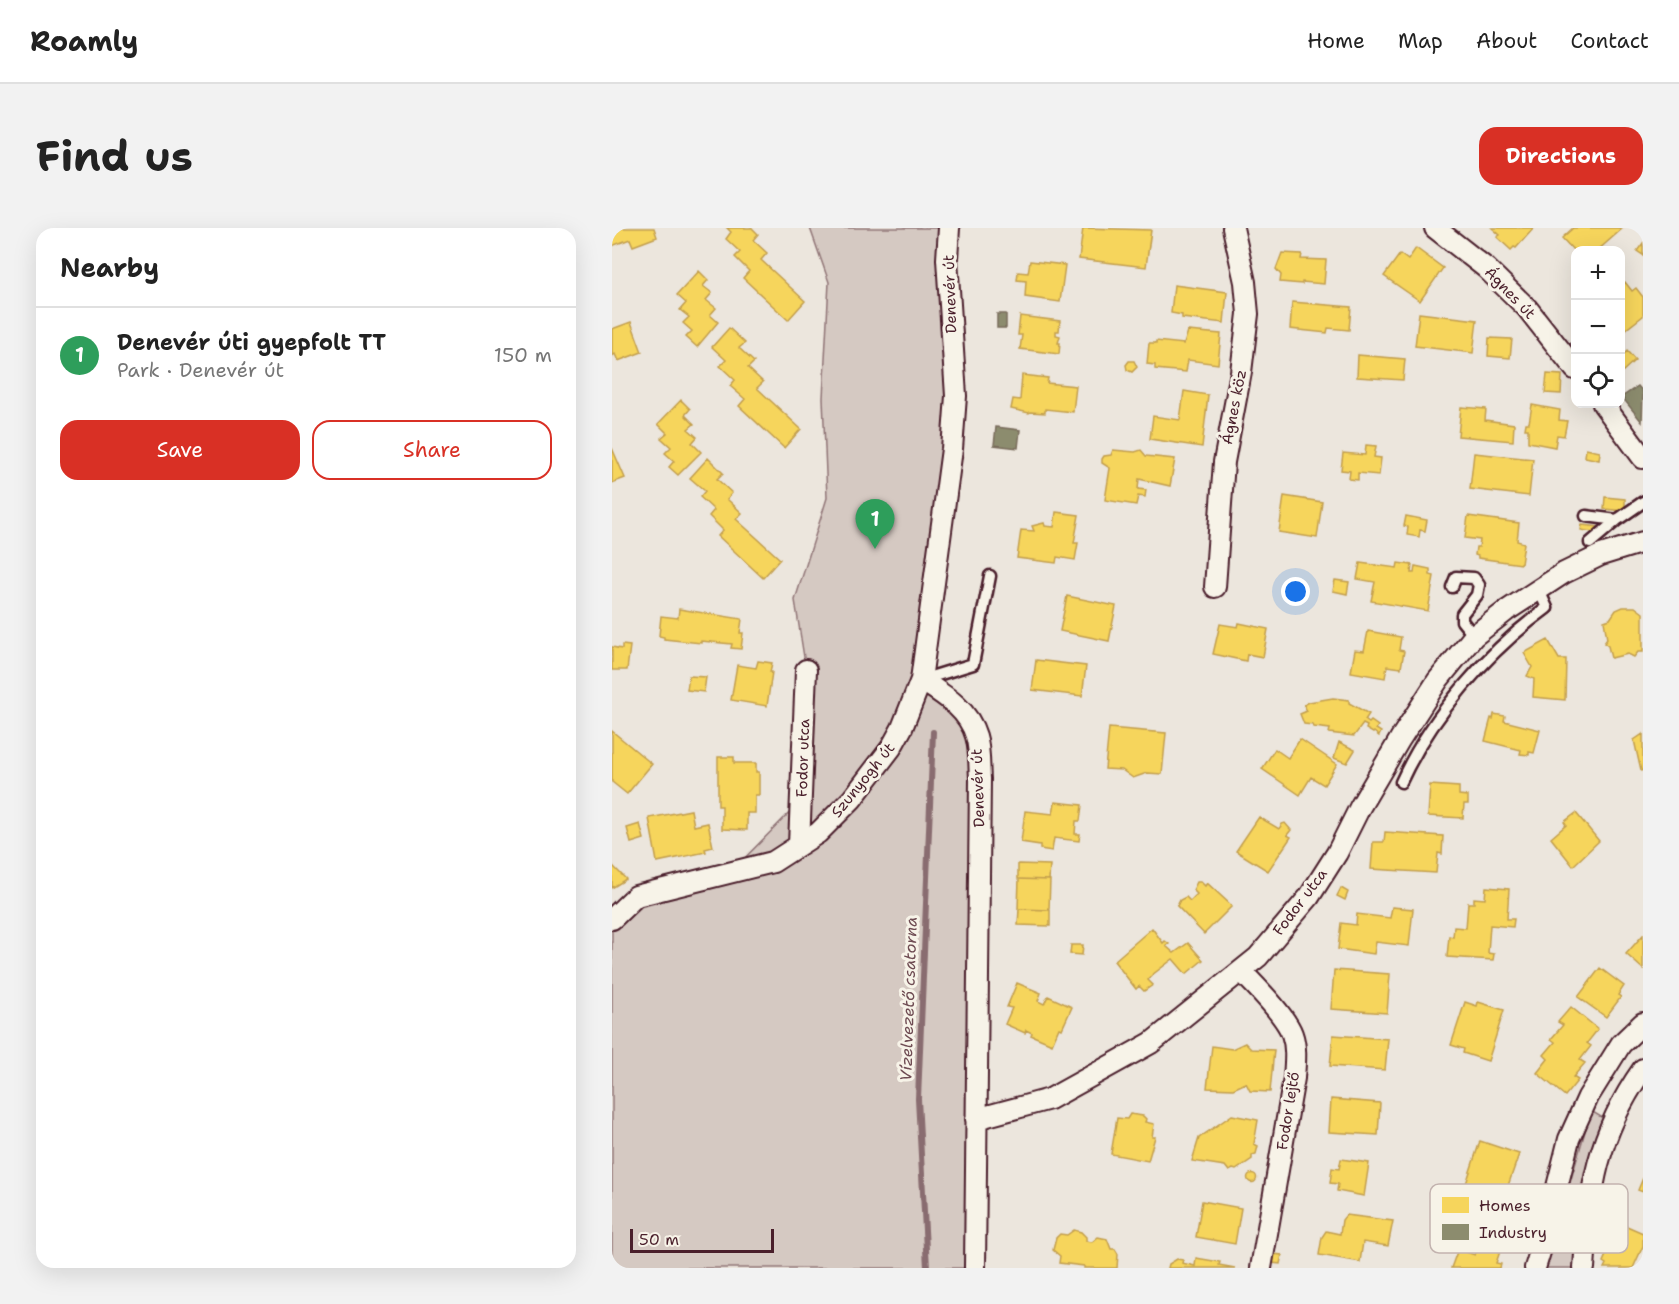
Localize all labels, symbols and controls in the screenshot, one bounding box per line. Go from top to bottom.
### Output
text: Roamly [30,22,138,60]
text: Home [1307,27,1365,55]
text: Map [1398,27,1443,55]
text: About [1476,27,1537,55]
text: Contact [1570,27,1649,55]
button: Directions [1479,127,1643,185]
text: Find us [36,128,193,184]
map controls [1571,246,1625,408]
button: + [1571,246,1625,300]
text: Nearby [60,250,159,285]
street label: Denevér út [939,254,961,334]
street label: Ágnes út [1480,262,1541,323]
button: − [1571,300,1625,354]
text: Denevér úti gyepfolt TT [117,328,386,357]
text: 1 [75,342,84,368]
text: 150 m [494,342,552,368]
button: locate [1571,354,1625,408]
text: Park · Denevér út [117,357,284,383]
street label: Ágnes köz [1216,368,1251,446]
button: Save [60,420,300,480]
button: Share [312,420,552,480]
pin: 1 [856,500,894,549]
your location [1281,577,1310,606]
street label: Fodor utca [792,718,814,798]
street label: Szunyogh út [827,738,899,822]
street label: Denevér út [967,748,989,828]
street label: Fodor utca [1268,864,1332,939]
water label: Vízelvezető csatorna [895,916,922,1082]
street label: Fodor lejtő [1272,1070,1304,1152]
legend [1430,1184,1628,1253]
text: Homes [1479,1195,1531,1216]
text: Industry [1479,1222,1547,1243]
scale bar [630,1226,774,1254]
text: 50 m [639,1229,679,1250]

